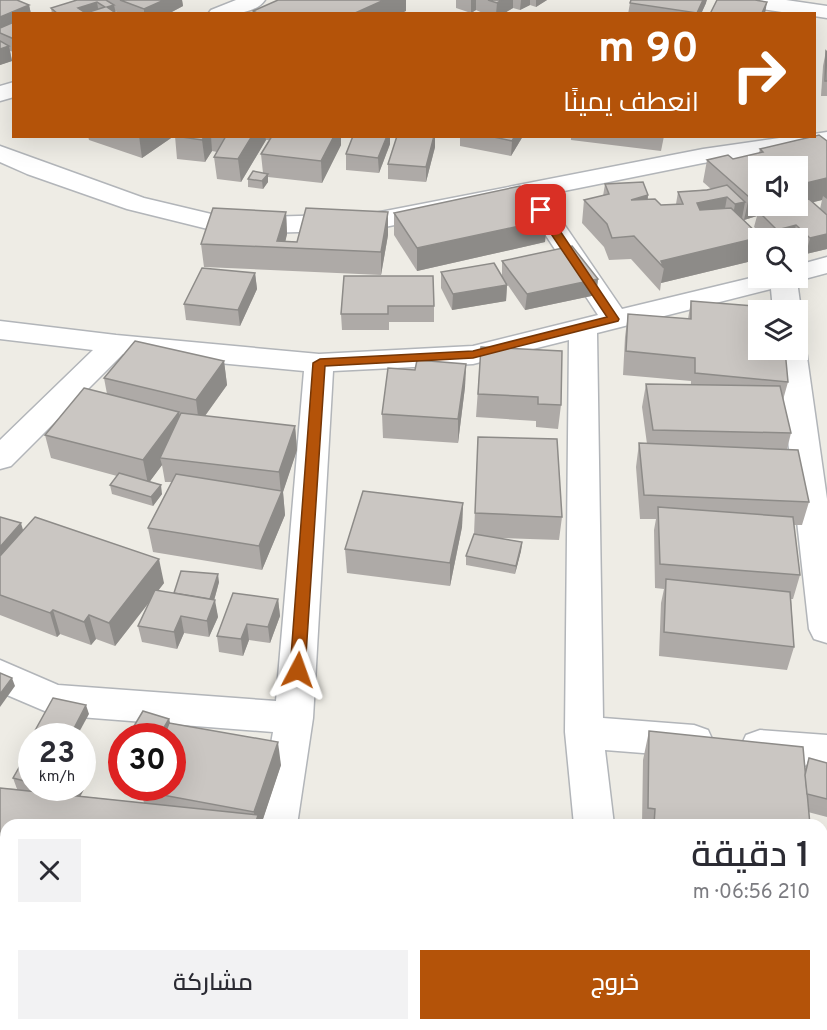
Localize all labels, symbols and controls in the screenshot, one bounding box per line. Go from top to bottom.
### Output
text: 90 m [598,24,699,77]
icon: right [720,36,798,114]
text: انعطف يمينًا [563,87,699,121]
map controls [748,156,808,360]
button: sound [748,156,808,216]
pin [515,184,566,235]
icon: arrive [524,193,557,226]
button: search [748,228,808,288]
button: layers [748,300,808,360]
position arrow [266,638,330,702]
speed limit sign: 30 [108,723,186,801]
text: 23 [39,736,75,773]
text: km/h [39,768,75,787]
text: 1 دقيقة [691,834,810,880]
button: close [18,839,81,902]
text: 210 m · 06:56 [693,880,810,906]
button: مشاركة [18,950,408,1019]
button: خروج [420,950,810,1019]

